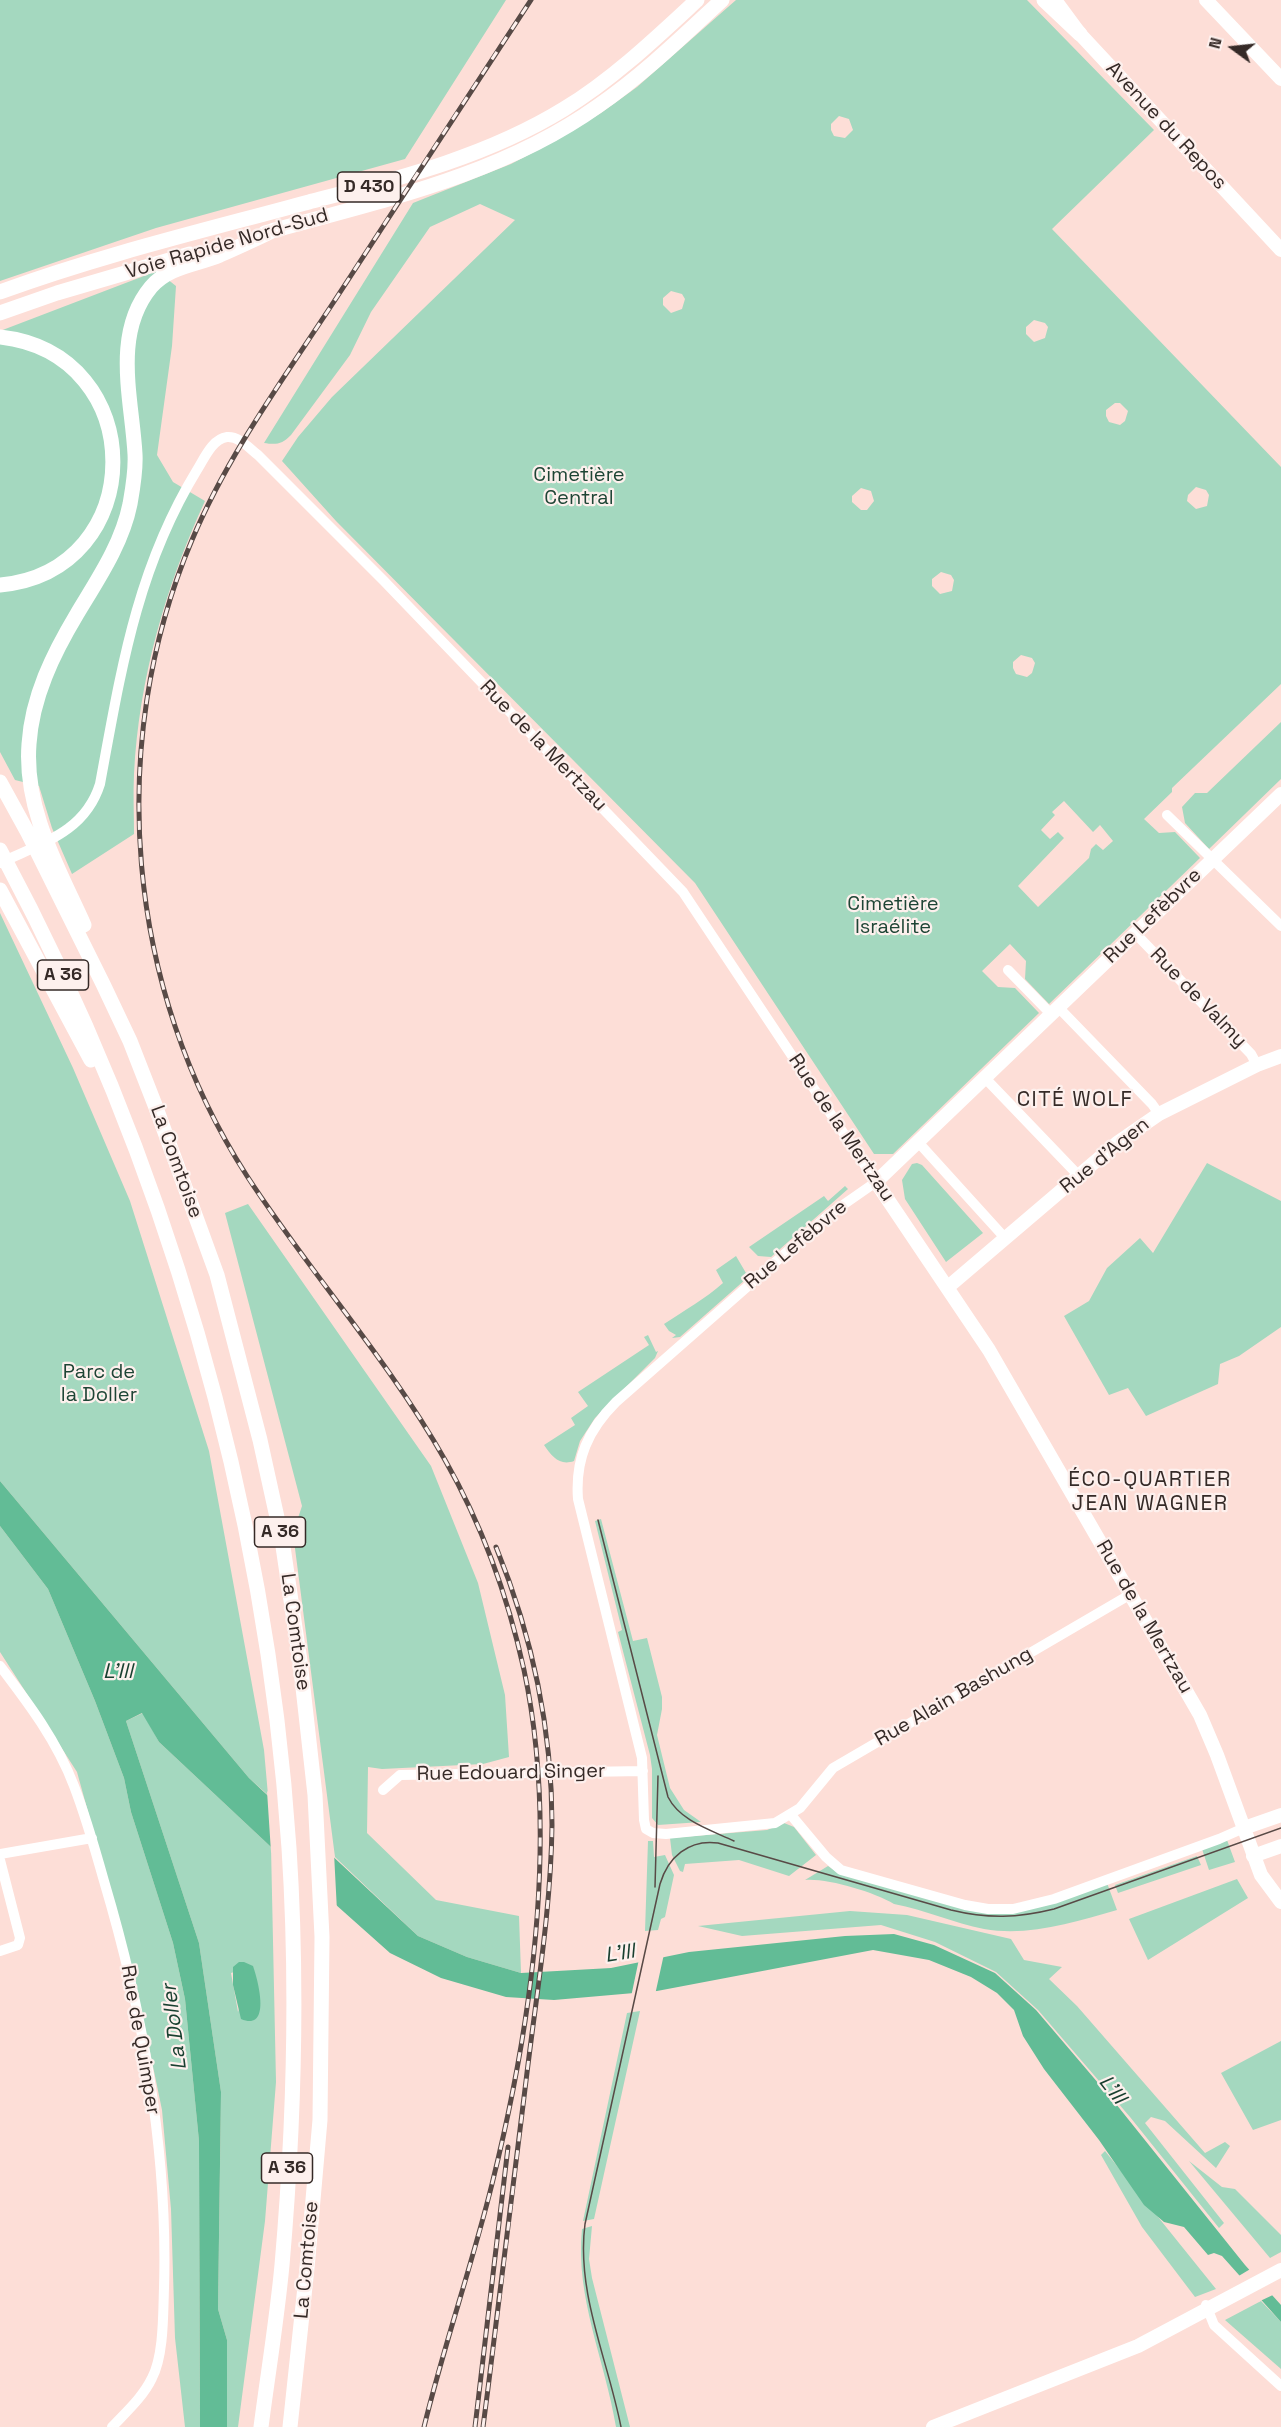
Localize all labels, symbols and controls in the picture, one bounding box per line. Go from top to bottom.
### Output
north arrow [1203,18,1263,78]
text: N [1204,35,1227,51]
street label: Avenue du Repos [1101,57,1231,195]
road number: D 430 [338,172,400,202]
street label: Voie Rapide Nord-Sud [123,204,331,284]
park label: Cimetière Central [533,464,625,511]
street label: Rue de la Mertzau [474,675,612,817]
street label: Rue Lefèbvre [1099,863,1207,969]
park label: Cimetière Israélite [847,893,939,940]
street label: Rue de Valmy [1145,943,1251,1053]
road number: A 36 [38,960,88,990]
street label: Rue de la Mertzau [783,1050,899,1206]
district label: CITÉ WOLF [1017,1087,1133,1113]
street label: La Comtoise [145,1102,207,1222]
street label: Rue d'Agen [1056,1113,1154,1199]
street label: Rue Lefèbvre [740,1195,852,1295]
park label: Parc de la Doller [61,1361,137,1408]
district label: ÉCO-QUARTIER JEAN WAGNER [1068,1467,1232,1517]
road number: A 36 [254,1517,306,1547]
street label: Rue de la Mertzau [1090,1536,1198,1698]
street label: La Comtoise [275,1572,315,1692]
street label: Rue Alain Bashung [871,1642,1037,1752]
water label: L'Ill [103,1659,133,1685]
street label: Rue Edouard Singer [416,1759,606,1787]
water label: L'Ill [603,1939,637,1969]
street label: Rue de Quimper [115,1963,165,2117]
water label: La Doller [157,1983,193,2071]
water label: L'Ill [1093,2070,1131,2110]
road number: A 36 [262,2153,312,2183]
street label: La Comtoise [290,2200,324,2320]

